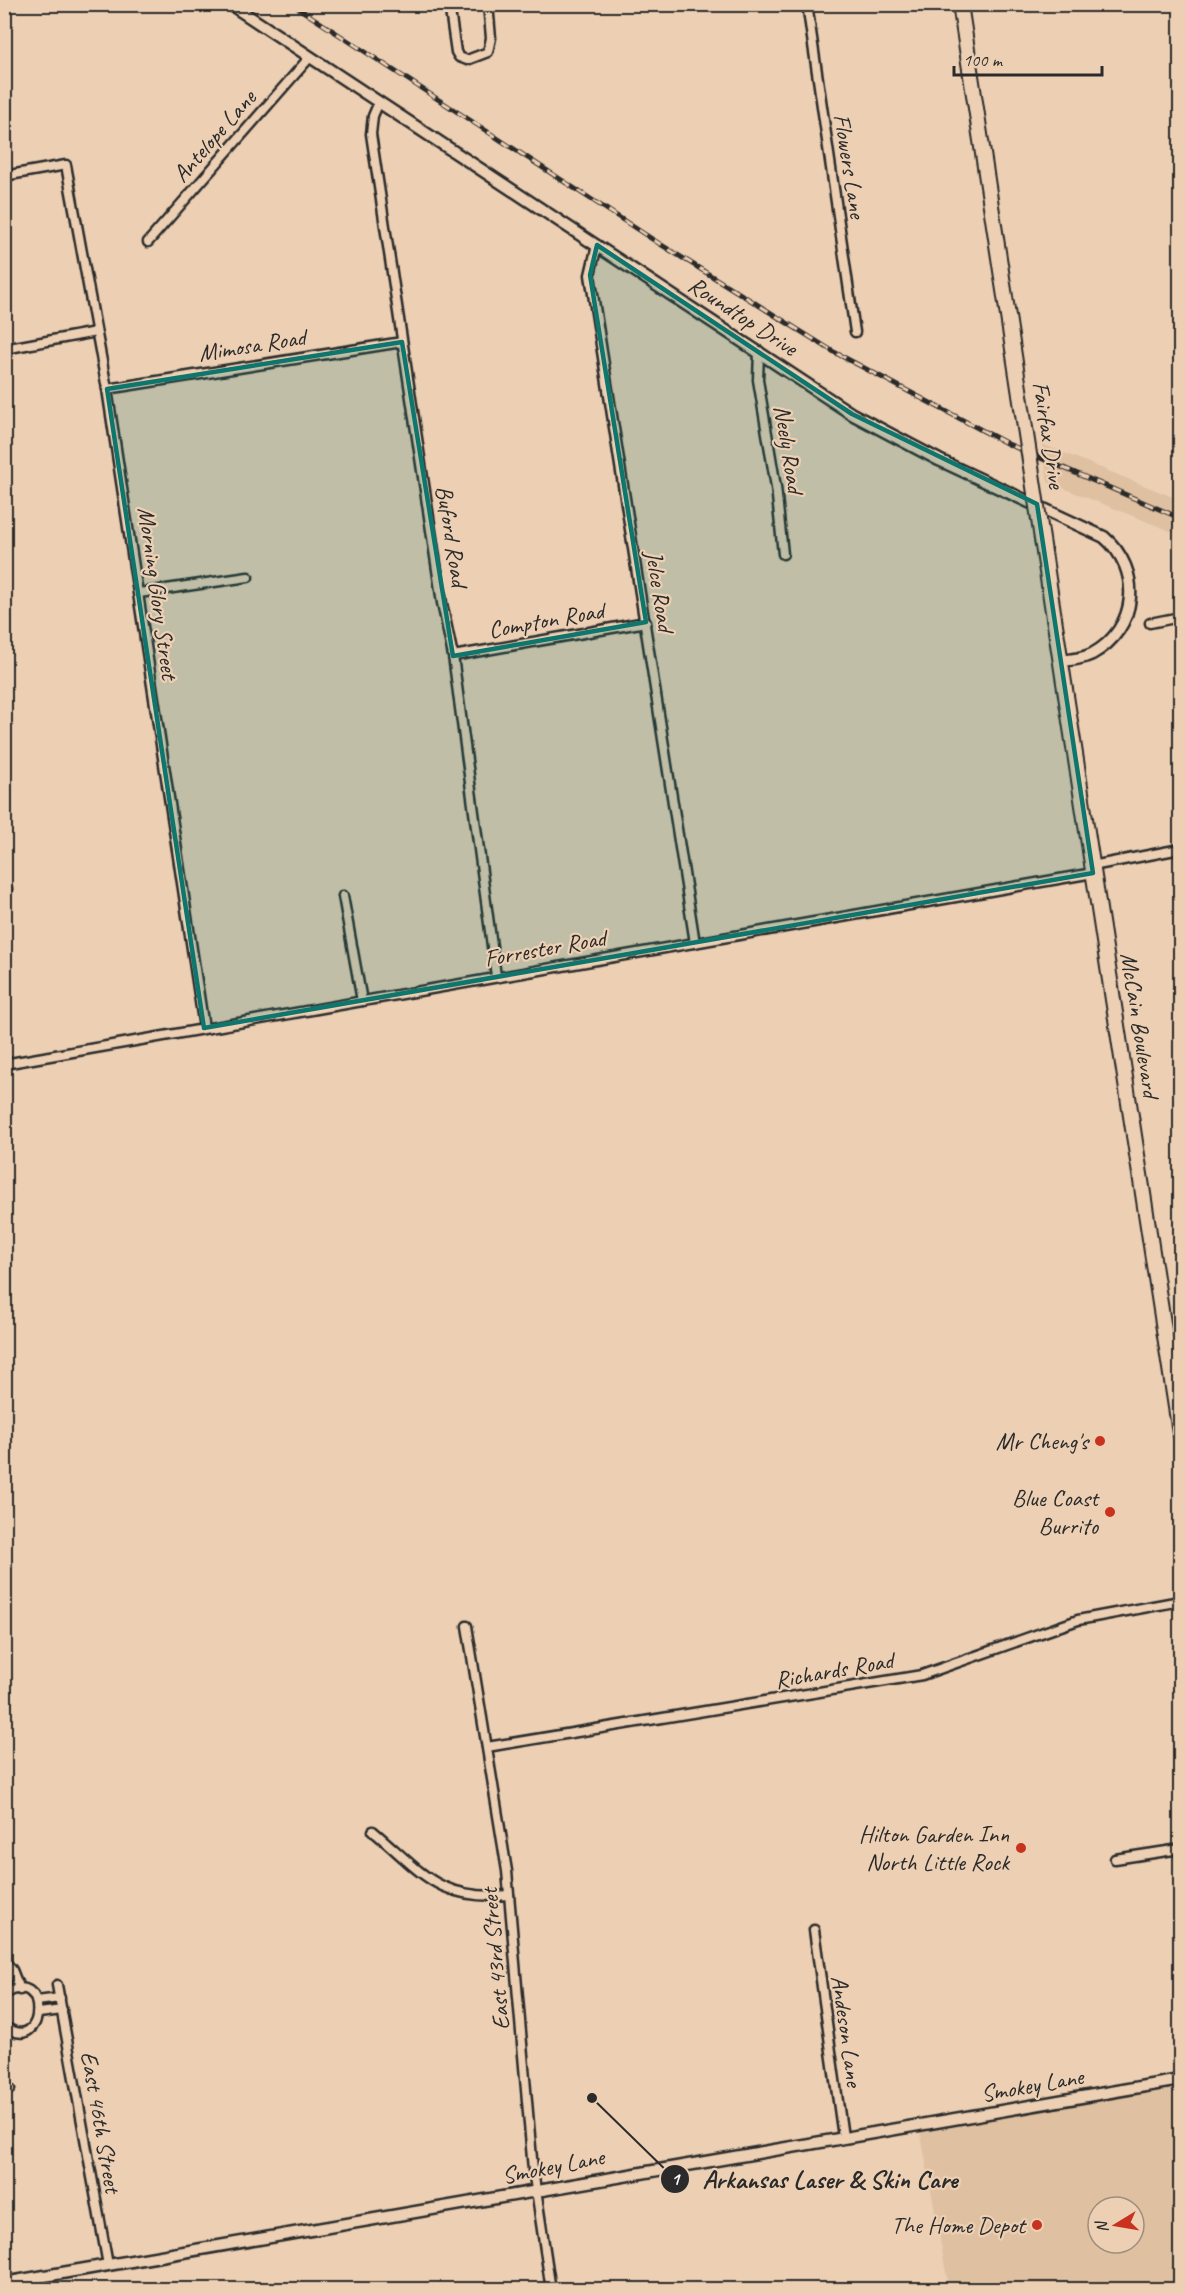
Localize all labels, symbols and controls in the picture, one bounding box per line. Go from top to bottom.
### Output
scale bar [954,39,1102,77]
text: 100 m [963,49,1004,71]
street label: Antelope Lane [166,82,264,188]
street label: Flowers Lane [827,112,873,223]
street label: Roundtop Drive [683,270,805,364]
street label: Mimosa Road [196,321,311,368]
street label: Fairfax Drive [1026,379,1073,493]
street label: Neely Road [767,403,811,499]
street label: Buford Road [429,483,475,592]
street label: Morning Glory Street [131,505,185,683]
street label: Jelce Road [639,547,682,637]
street label: Compton Road [486,595,609,645]
street label: Forrester Road [482,922,611,973]
street label: McCain Boulevard [1114,950,1167,1103]
place label: Mr Cheng's [996,1426,1091,1456]
marker: Mr Cheng's [1093,1434,1107,1448]
place label: Blue Coast Burrito [1012,1483,1100,1541]
marker: Blue Coast Burrito [1103,1505,1117,1519]
street label: Richards Road [773,1644,899,1695]
place label: Hilton Garden Inn North Little Rock [859,1819,1011,1877]
marker: Hilton Garden Inn North Little Rock [1014,1841,1028,1855]
street label: East 43rd Street [474,1885,516,2031]
street label: Andeson Lane [824,1974,870,2091]
street label: East 46th Street [74,2049,129,2197]
street label: Smokey Lane [979,2061,1088,2109]
street label: Smokey Lane [499,2141,609,2191]
callout: Arkansas Laser & Skin Care [660,2157,970,2201]
text: Arkansas Laser & Skin Care [702,2163,960,2196]
text: 1 [671,2168,681,2190]
north arrow [1086,2195,1146,2255]
place label: The Home Depot [891,2210,1027,2240]
marker: The Home Depot [1030,2218,1044,2232]
text: N [1091,2218,1113,2234]

